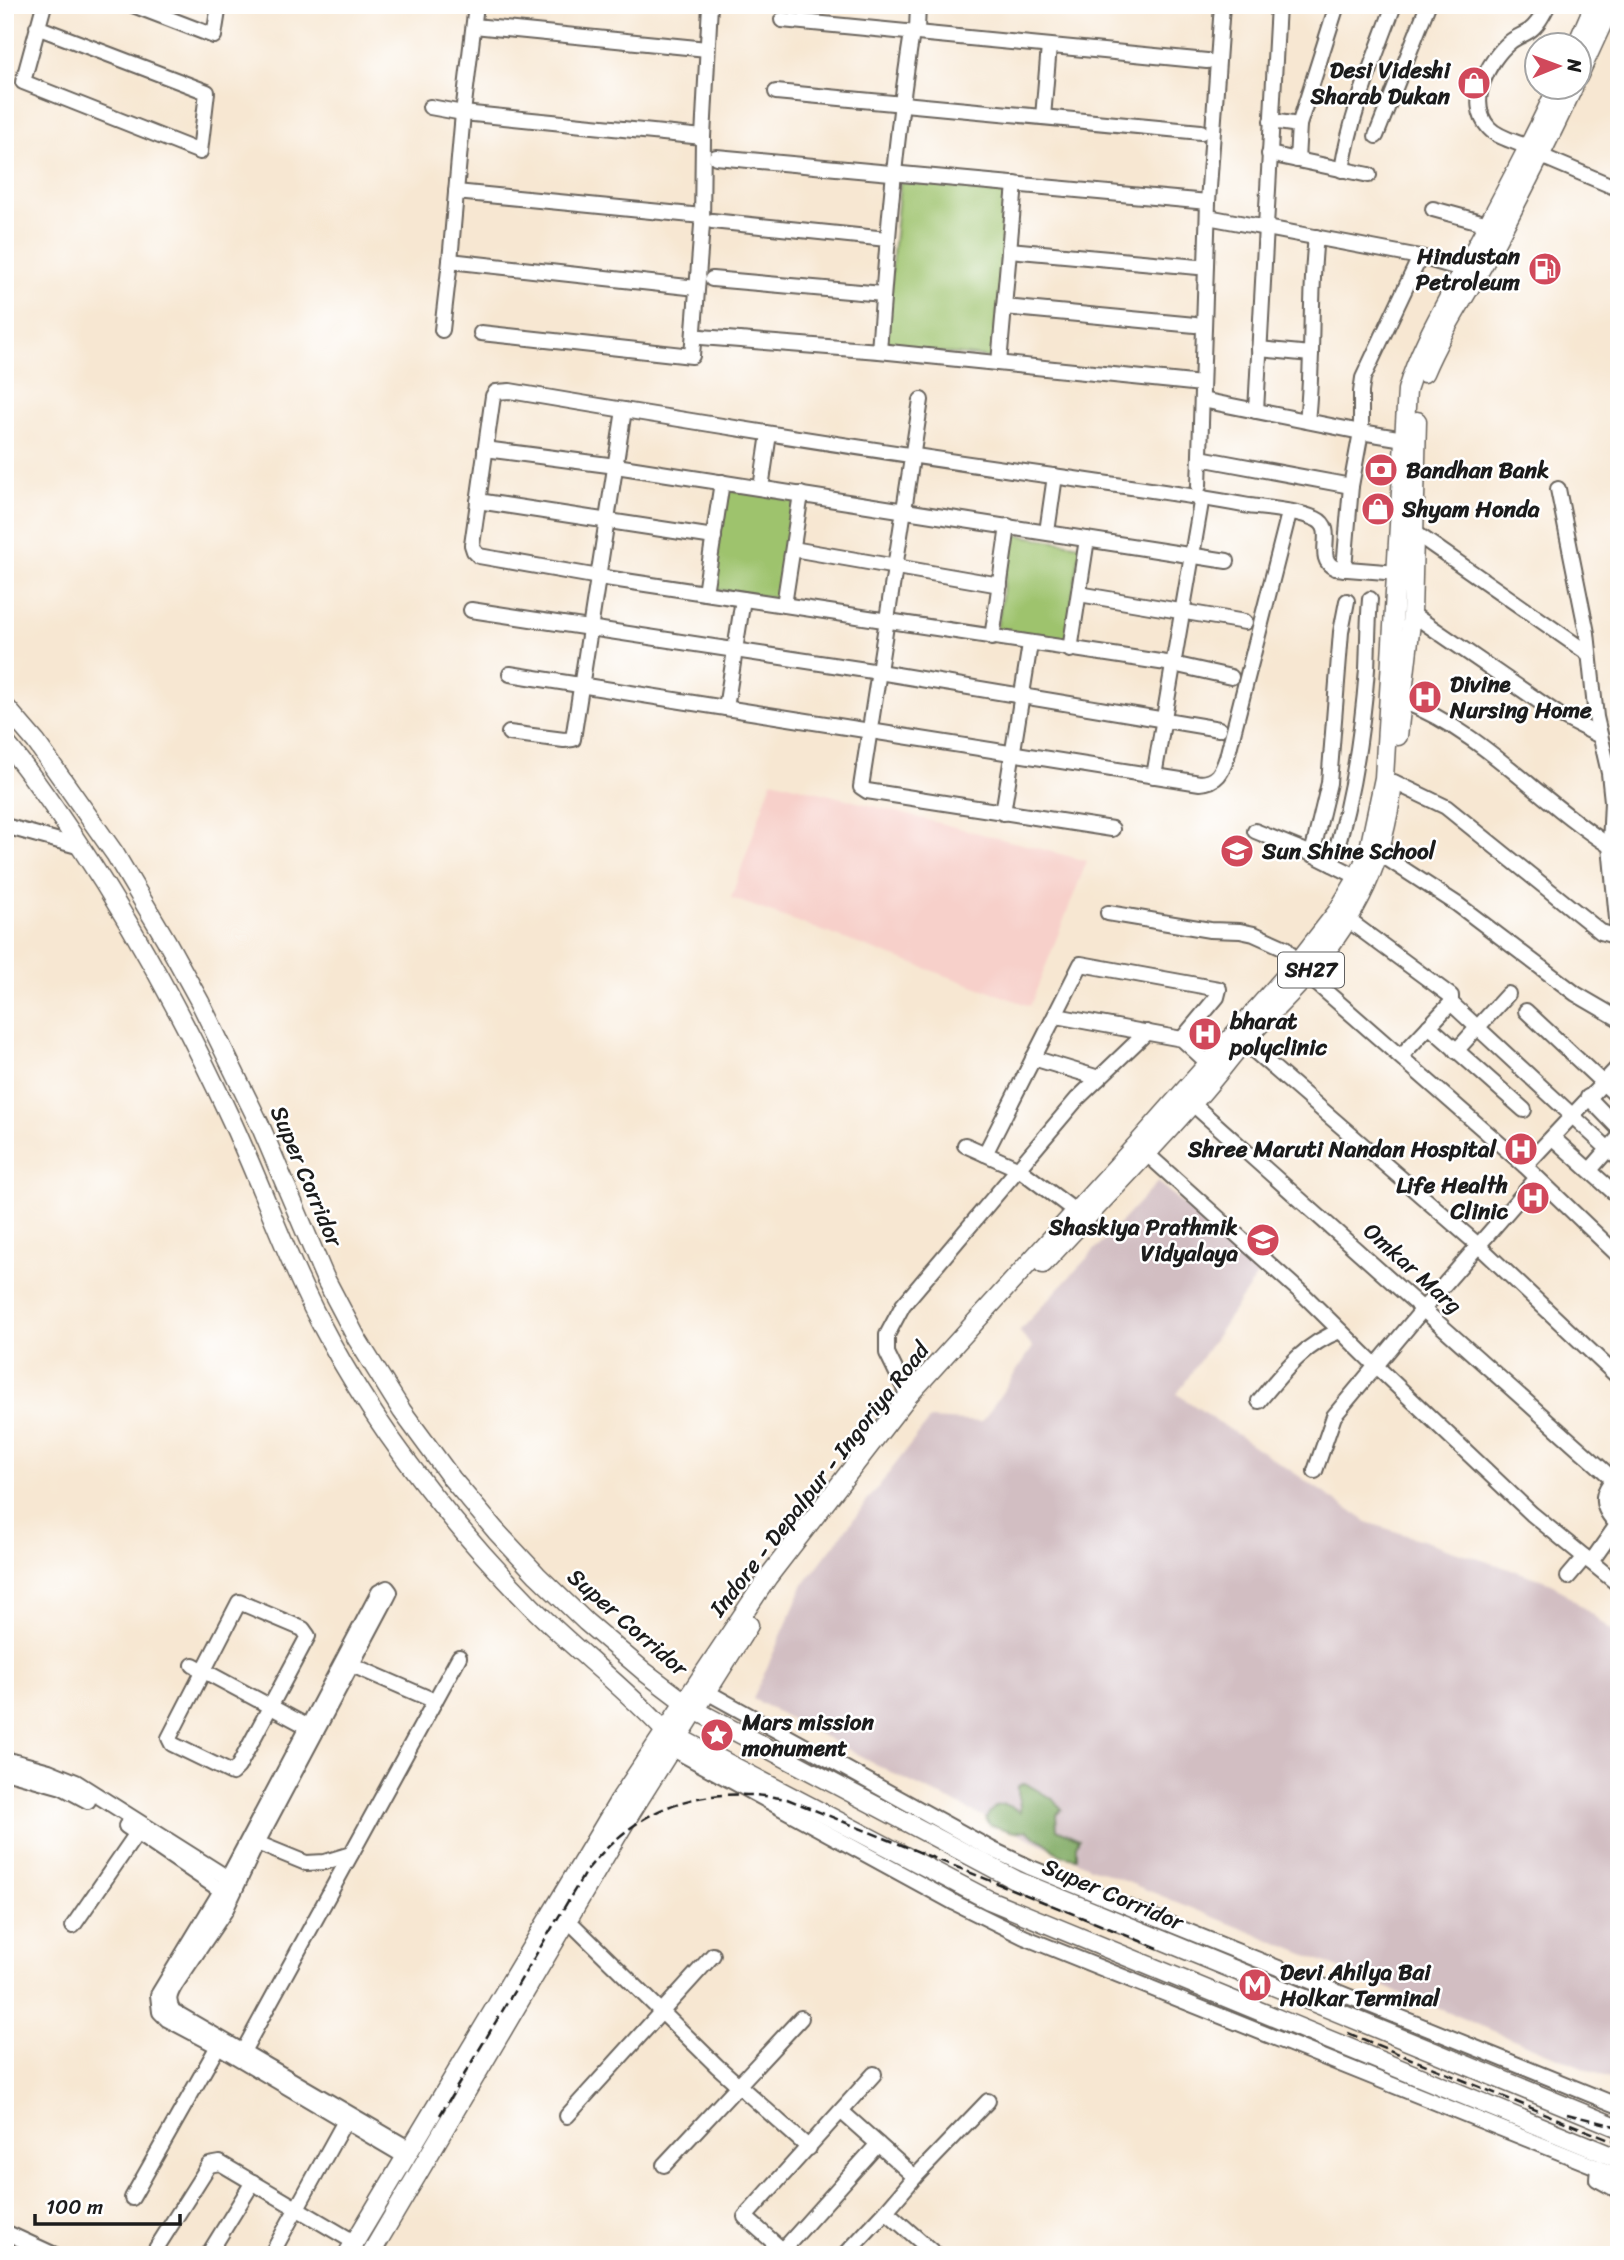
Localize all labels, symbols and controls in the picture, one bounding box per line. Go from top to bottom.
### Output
north arrow [1522,32,1592,102]
place label: Desi Videshi Sharab Dukan [1309,50,1452,117]
text: N [1558,58,1591,73]
shop icon: Desi Videshi Sharab Dukan [1455,64,1493,102]
place label: Hindustan Petroleum [1415,236,1521,303]
fuel station icon: Hindustan Petroleum [1526,250,1564,288]
place label: Bandhan Bank [1406,450,1549,491]
bank icon: Bandhan Bank [1362,451,1400,489]
place label: Shyam Honda [1401,489,1540,530]
shop icon: Shyam Honda [1359,490,1397,528]
place label: Divine Nursing Home [1449,664,1592,731]
hospital icon: Divine Nursing Home [1406,678,1444,716]
place label: Sun Shine School [1261,831,1437,872]
school or university icon: Sun Shine School [1218,832,1256,870]
road number: SH27 [1278,953,1344,988]
place label: bharat polyclinic [1228,1001,1327,1068]
hospital icon: bharat polyclinic [1186,1015,1224,1053]
street label: Super Corridor [258,1099,355,1255]
place label: Shree Maruti Nandan Hospital [1187,1129,1497,1170]
hospital icon: Shree Maruti Nandan Hospital [1502,1130,1540,1168]
place label: Life Health Clinic [1396,1165,1509,1232]
hospital icon: Life Health Clinic [1514,1179,1552,1217]
place label: Shaskiya Prathmik Vidyalaya [1048,1207,1238,1274]
street label: Omkar Marg [1353,1212,1472,1325]
school or university icon: Shaskiya Prathmik Vidyalaya [1244,1221,1282,1259]
street label: Indore - Depalpur - Ingoriya Road [698,1331,941,1627]
street label: Super Corridor [557,1558,699,1688]
place label: Mars mission monument [741,1702,875,1769]
place icon: Mars mission monument [698,1716,736,1754]
street label: Super Corridor [1036,1846,1191,1943]
place label: Devi Ahilya Bai Holkar Terminal [1279,1952,1441,2019]
metro station icon: Devi Ahilya Bai Holkar Terminal [1236,1966,1274,2004]
scale bar [35,2183,180,2227]
text: 100 m [46,2188,103,2226]

